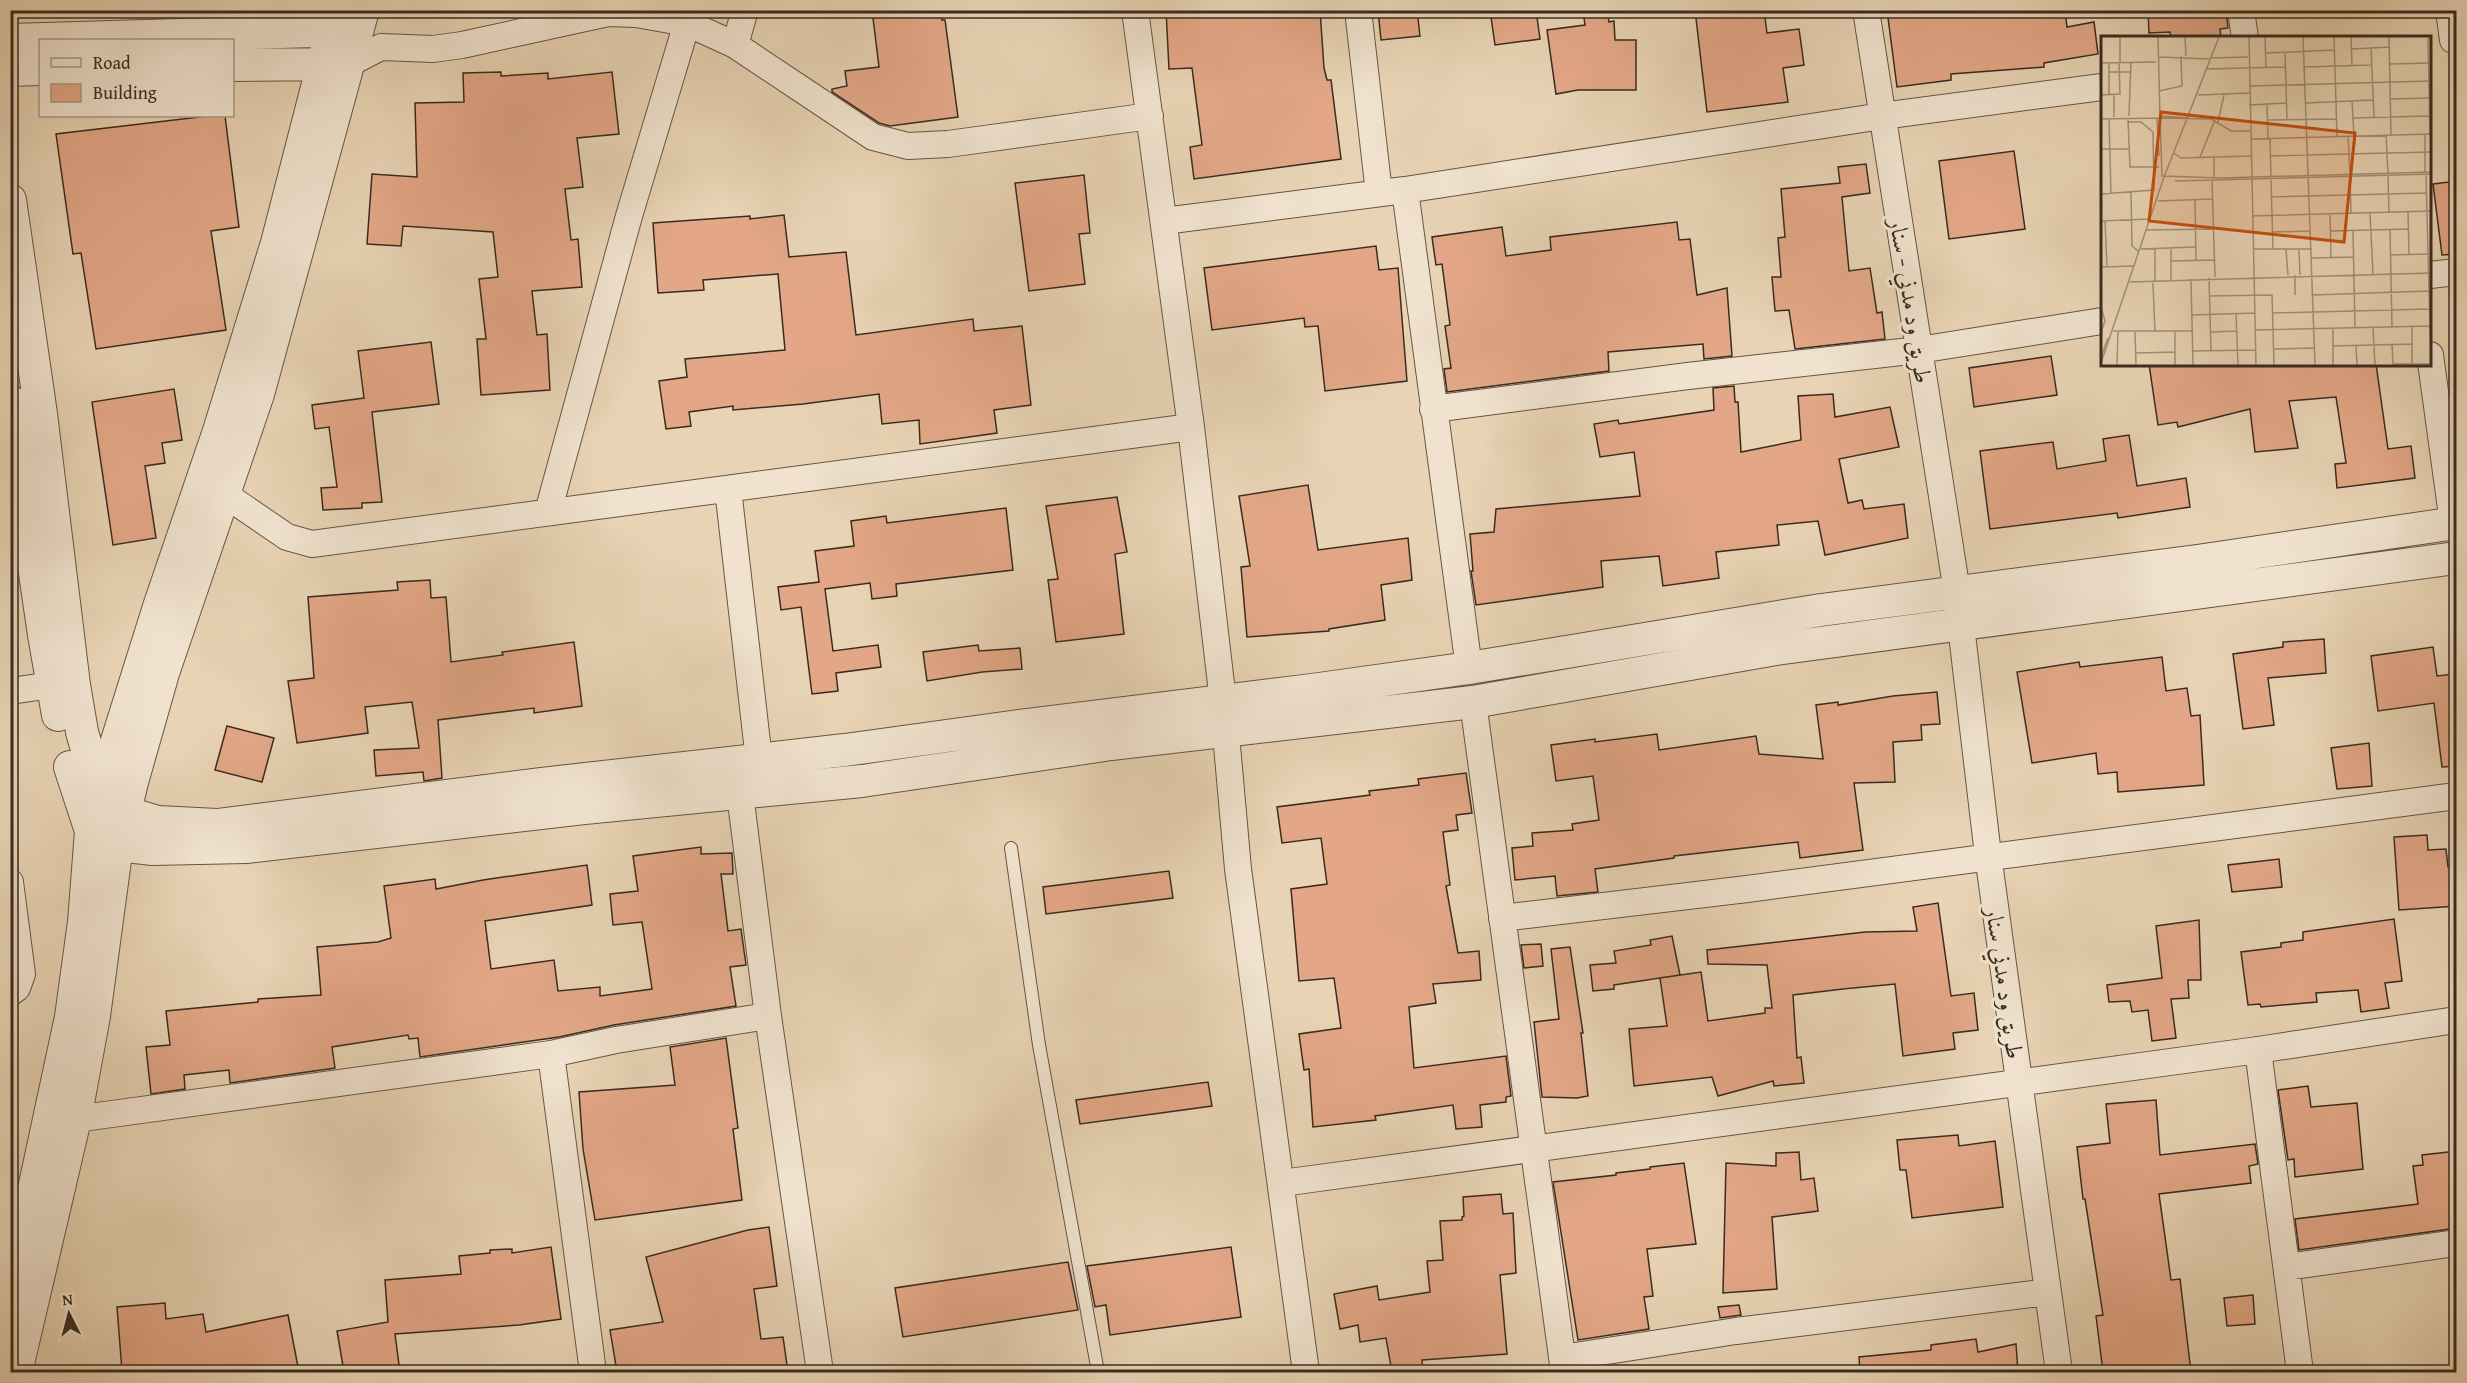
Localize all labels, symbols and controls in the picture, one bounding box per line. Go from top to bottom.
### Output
inset map [2101,36,2431,366]
legend [39,39,234,117]
text: Road [93,49,131,76]
text: Building [93,79,157,106]
street label: طريق ود مدني - سنار [1878,214,1941,386]
street label: طريق ود مدني سنار [1975,903,2033,1061]
north arrow [39,1284,99,1344]
text: N [61,1287,74,1312]

